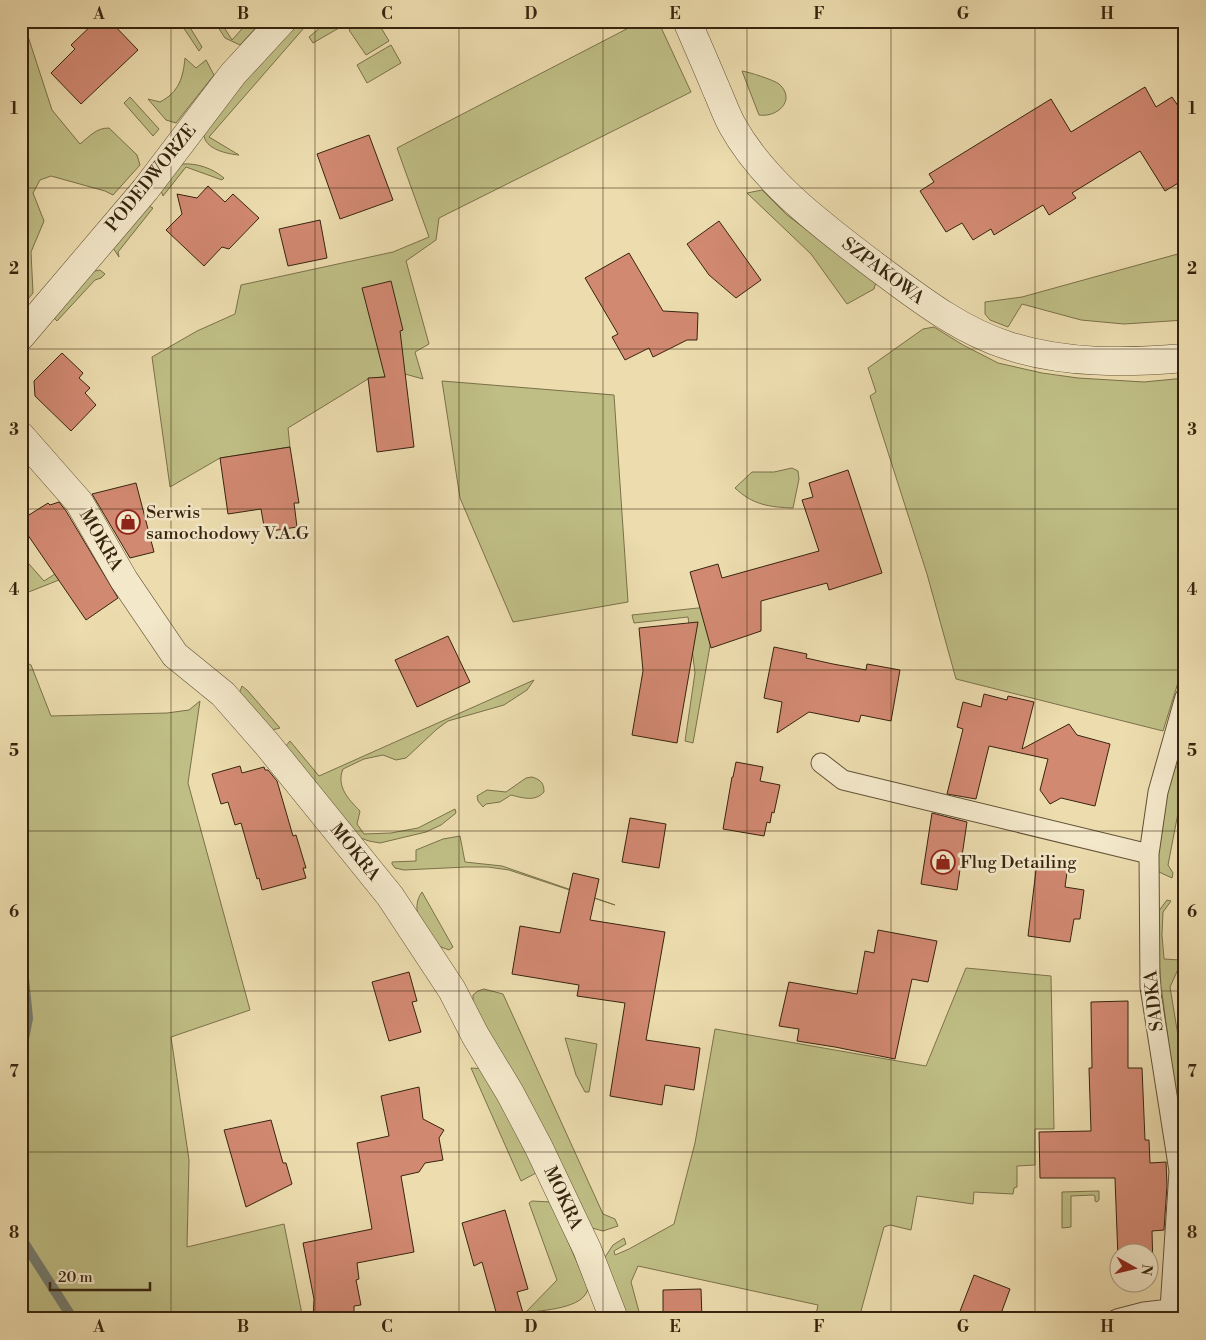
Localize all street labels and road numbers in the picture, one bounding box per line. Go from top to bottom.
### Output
street label: PODEDWORZE [101,119,201,237]
street label: SZPAKOWA [837,232,929,310]
street label: MOKRA [74,505,128,576]
street label: MOKRA [325,818,386,886]
street label: SADKA [1139,969,1169,1033]
street label: MOKRA [538,1163,588,1234]

